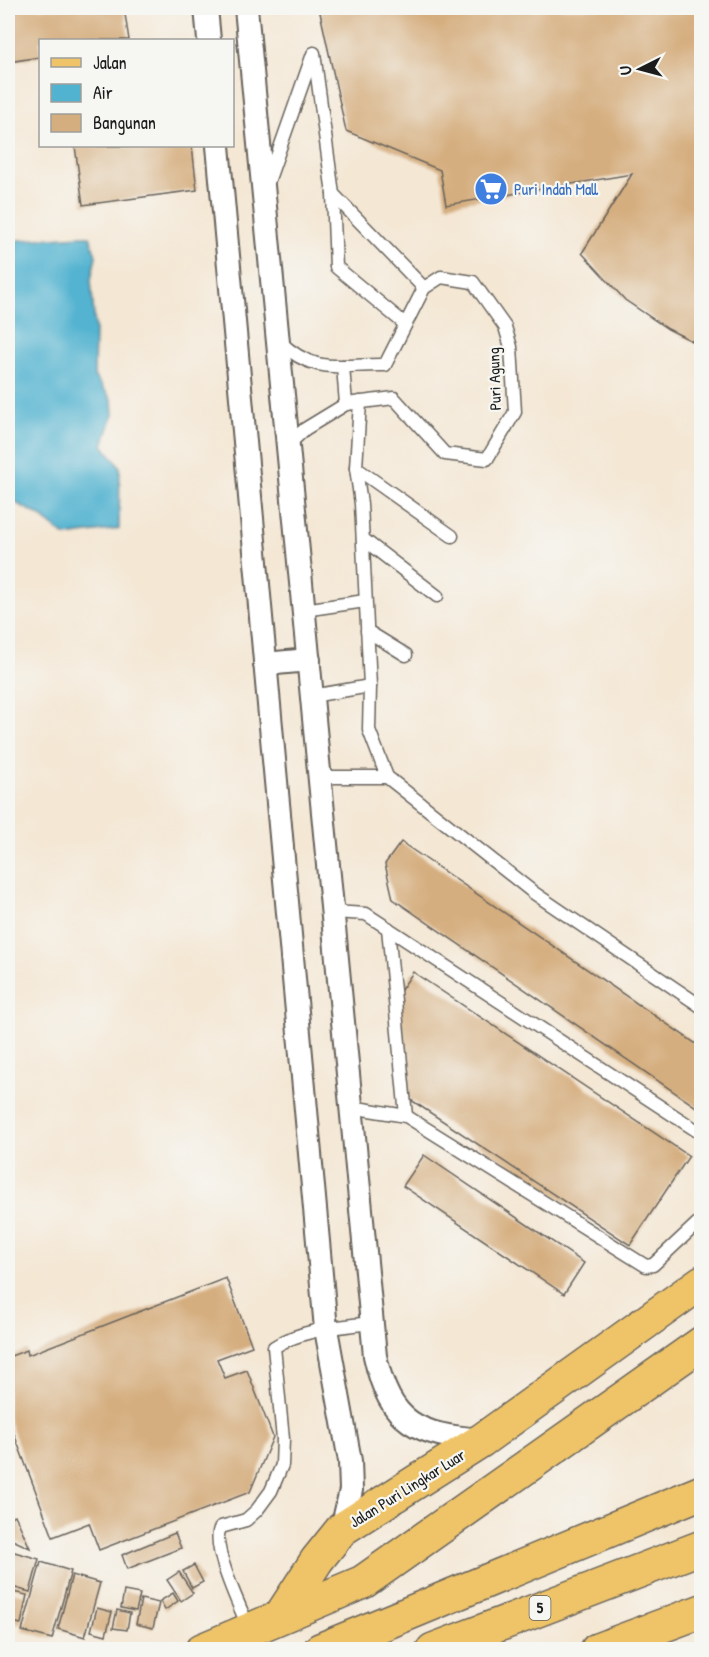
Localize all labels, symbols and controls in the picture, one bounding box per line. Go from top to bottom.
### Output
legend [39,39,234,147]
north arrow [610,39,670,99]
text: Jalan [93,50,127,75]
text: U [614,65,636,76]
text: Air [93,80,113,105]
text: Bangunan [93,110,156,135]
supermarket icon: Puri Indah Mall [473,171,509,207]
place label: Puri Indah Mall [514,178,598,200]
street label: Puri Agung [482,347,506,411]
street label: Jalan Puri Lingkar Luar [345,1444,469,1532]
road number: 5 [530,1596,550,1620]

